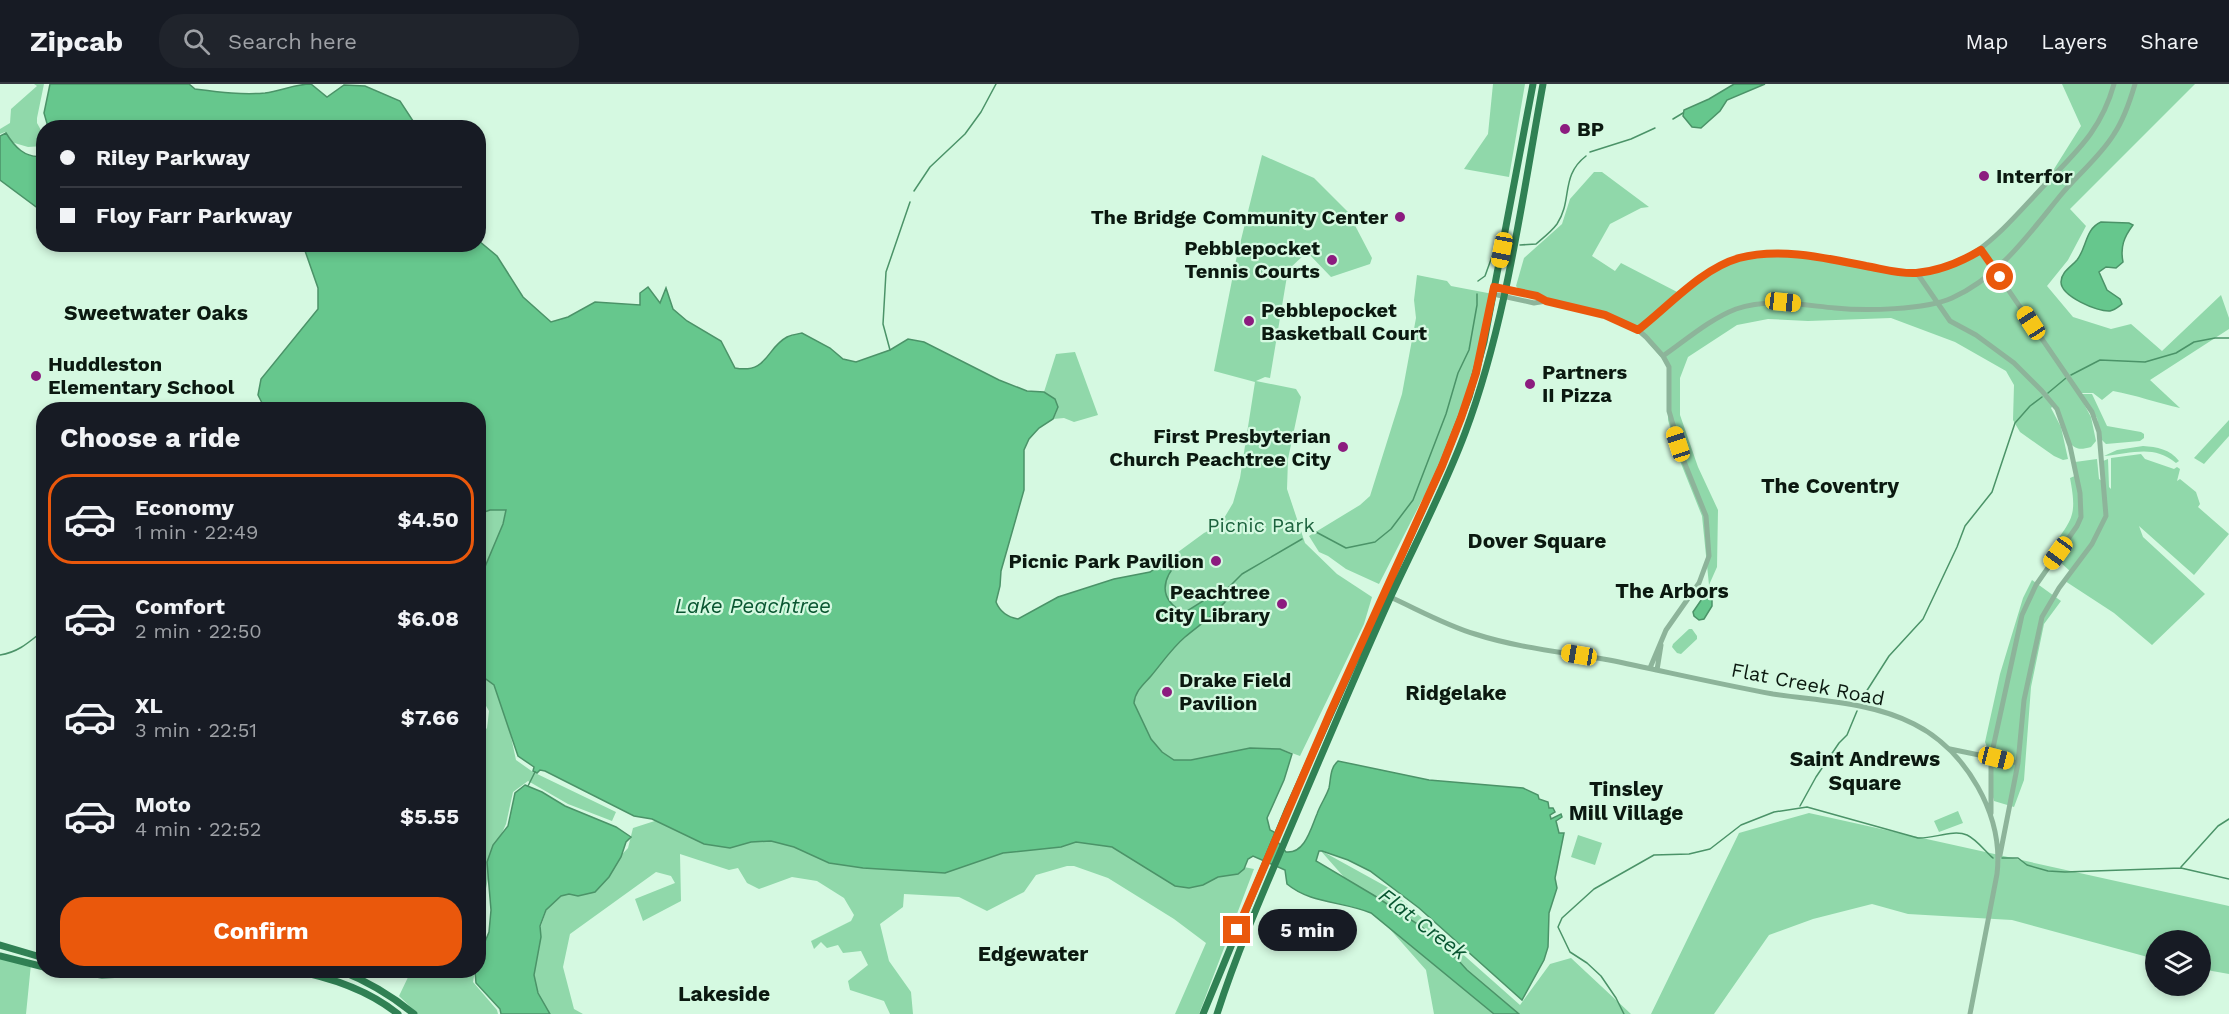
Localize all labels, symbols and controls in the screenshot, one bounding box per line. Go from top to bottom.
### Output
search box [159,14,579,68]
text: Zipcab [30,25,123,58]
icon: search [180,25,213,58]
text: Search here [228,29,357,54]
text: Map [1965,29,2008,54]
text: Layers [2041,29,2107,54]
text: Share [2140,29,2199,54]
place label: BP [1577,117,1604,141]
marker: BP [1558,122,1572,136]
text: Riley Parkway [96,145,250,170]
place label: Interfor [1996,164,2073,188]
marker: Interfor [1977,169,1991,183]
text: Floy Farr Parkway [96,203,292,228]
place label: The Bridge Community Center [1091,205,1388,229]
marker: The Bridge Community Center [1393,210,1407,224]
car [1490,231,1514,269]
place label: Pebblepocket Tennis Courts [1184,236,1320,283]
marker: Pebblepocket Tennis Courts [1325,253,1339,267]
route start [1986,263,2013,290]
car [1764,291,1802,313]
place label: Pebblepocket Basketball Court [1261,298,1427,345]
district label: Sweetwater Oaks [64,300,248,325]
car [2014,303,2048,343]
marker: Pebblepocket Basketball Court [1242,314,1256,328]
place label: Huddleston Elementary School [48,352,235,399]
place label: Partners II Pizza [1542,360,1627,407]
marker: Huddleston Elementary School [29,369,43,383]
marker: Partners II Pizza [1523,377,1537,391]
text: Choose a ride [60,422,240,454]
place label: First Presbyterian Church Peachtree City [1109,424,1332,471]
car [1664,424,1692,464]
marker: First Presbyterian Church Peachtree City [1336,440,1350,454]
district label: The Coventry [1761,473,1899,498]
icon: car [63,492,117,546]
text: Economy [135,495,234,520]
text: $4.50 [397,507,459,532]
park label: Picnic Park [1207,513,1315,537]
text: 1 min · 22:49 [135,520,258,544]
district label: Dover Square [1468,528,1606,553]
car [2040,533,2076,573]
place label: Picnic Park Pavilion [1009,549,1204,573]
marker: Picnic Park Pavilion [1209,554,1223,568]
district label: The Arbors [1615,578,1729,603]
place label: Peachtree City Library [1155,580,1271,627]
icon: car [63,591,117,645]
water label: Lake Peachtree [675,593,831,618]
text: Comfort [135,594,225,619]
marker: Peachtree City Library [1275,597,1289,611]
text: $6.08 [397,606,459,631]
text: 2 min · 22:50 [135,619,262,643]
car [1560,643,1598,667]
street label: Flat Creek Road [1729,657,1887,711]
place label: Drake Field Pavilion [1179,668,1291,715]
district label: Ridgelake [1405,680,1507,705]
marker: Drake Field Pavilion [1160,685,1174,699]
icon: car [63,690,117,744]
text: XL [135,693,163,718]
text: $7.66 [401,705,459,730]
text: 3 min · 22:51 [135,718,257,742]
car [1976,745,2016,771]
district label: Saint Andrews Square [1790,746,1940,795]
district label: Tinsley Mill Village [1569,776,1683,825]
icon: car [63,789,117,843]
text: Moto [135,792,191,817]
text: $5.55 [400,804,459,829]
text: 4 min · 22:52 [135,817,262,841]
water label: Flat Creek [1374,882,1473,965]
button: Confirm [60,897,462,966]
callout: 5 min [1258,909,1357,951]
route end [1223,916,1250,943]
text: 5 min [1280,918,1335,942]
map controls [2145,930,2211,996]
button: layers [2145,930,2211,996]
district label: Edgewater [978,941,1088,966]
district label: Lakeside [678,981,770,1006]

